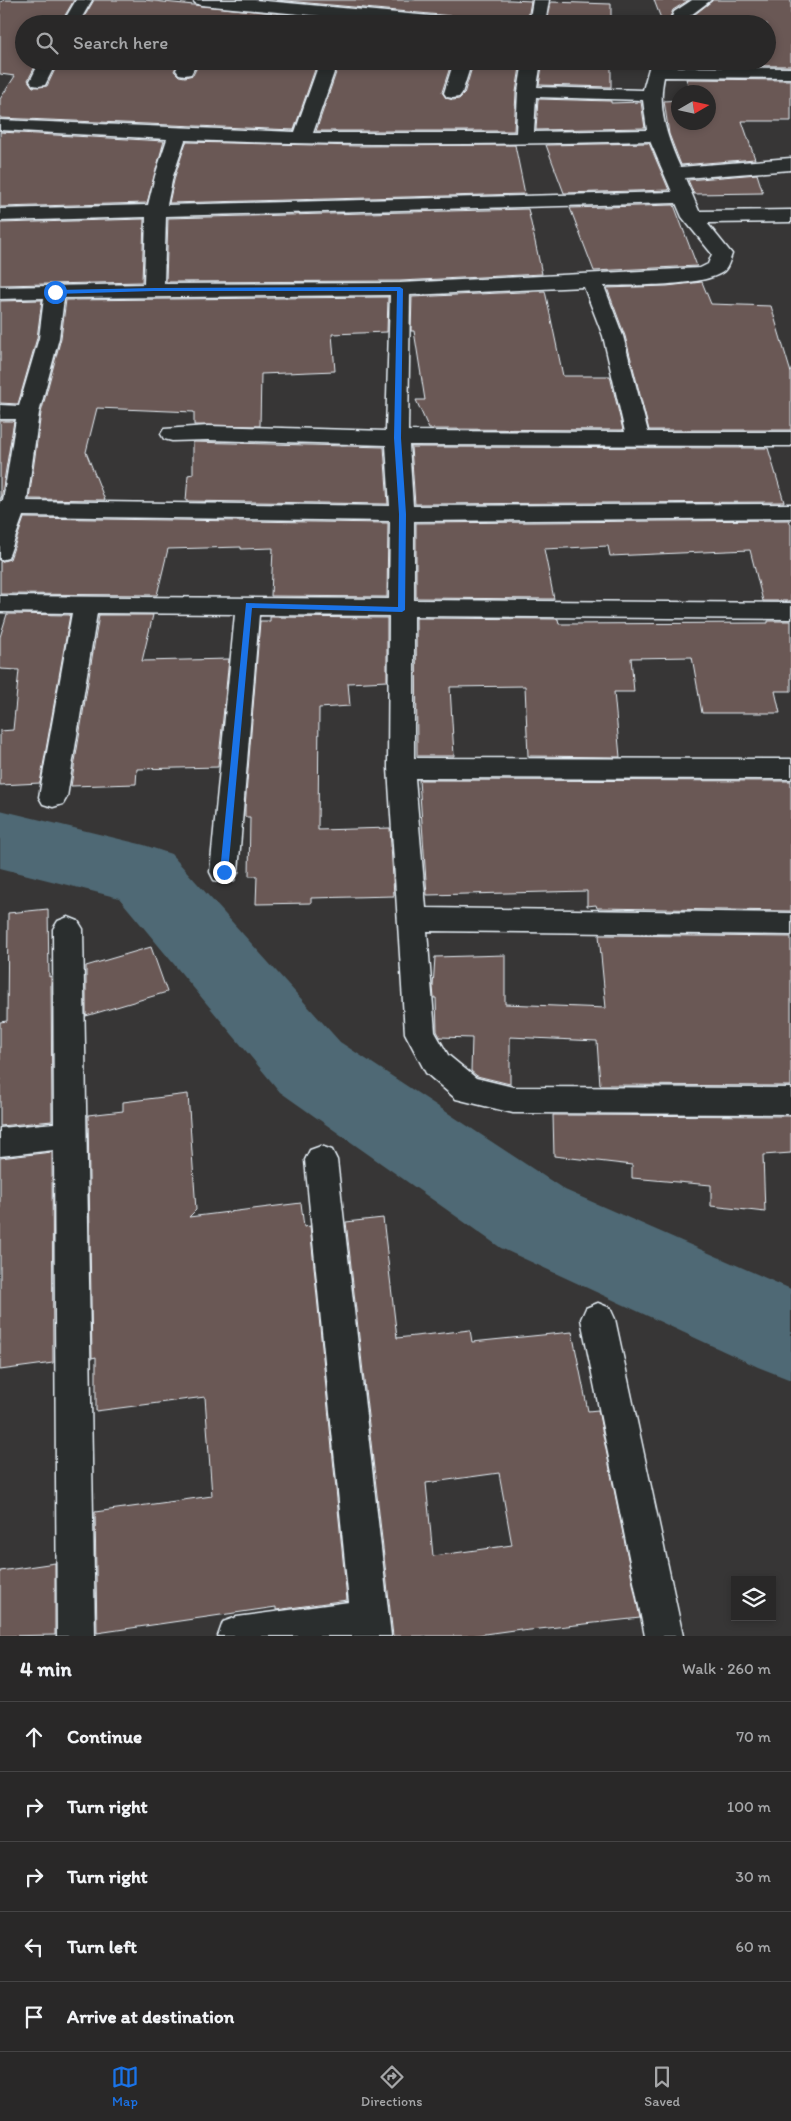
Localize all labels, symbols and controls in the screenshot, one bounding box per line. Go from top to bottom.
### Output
search box [15,15,776,70]
icon: search [33,29,61,57]
text: Search here [73,31,168,54]
north arrow [671,85,716,130]
route start [44,281,67,304]
route end [213,861,236,884]
map controls [731,1576,776,1621]
button: layers [731,1576,776,1621]
text: 4 min [20,1656,72,1681]
text: Walk · 260 m [682,1659,771,1678]
icon: ahead [20,1723,48,1751]
text: Continue [67,1725,142,1748]
text: 70 m [736,1727,771,1746]
icon: right [20,1793,48,1821]
text: Turn right [67,1795,148,1818]
text: 100 m [727,1797,771,1816]
icon: right [20,1863,48,1891]
text: Turn right [67,1865,148,1888]
text: 30 m [735,1867,771,1886]
icon: left [20,1933,48,1961]
text: Turn left [67,1935,137,1958]
text: 60 m [736,1937,771,1956]
icon: arrive [20,2003,48,2031]
text: Arrive at destination [67,2005,234,2028]
tab: Map [111,2063,139,2110]
tab: Directions [361,2063,422,2110]
tab: Saved [644,2063,680,2110]

